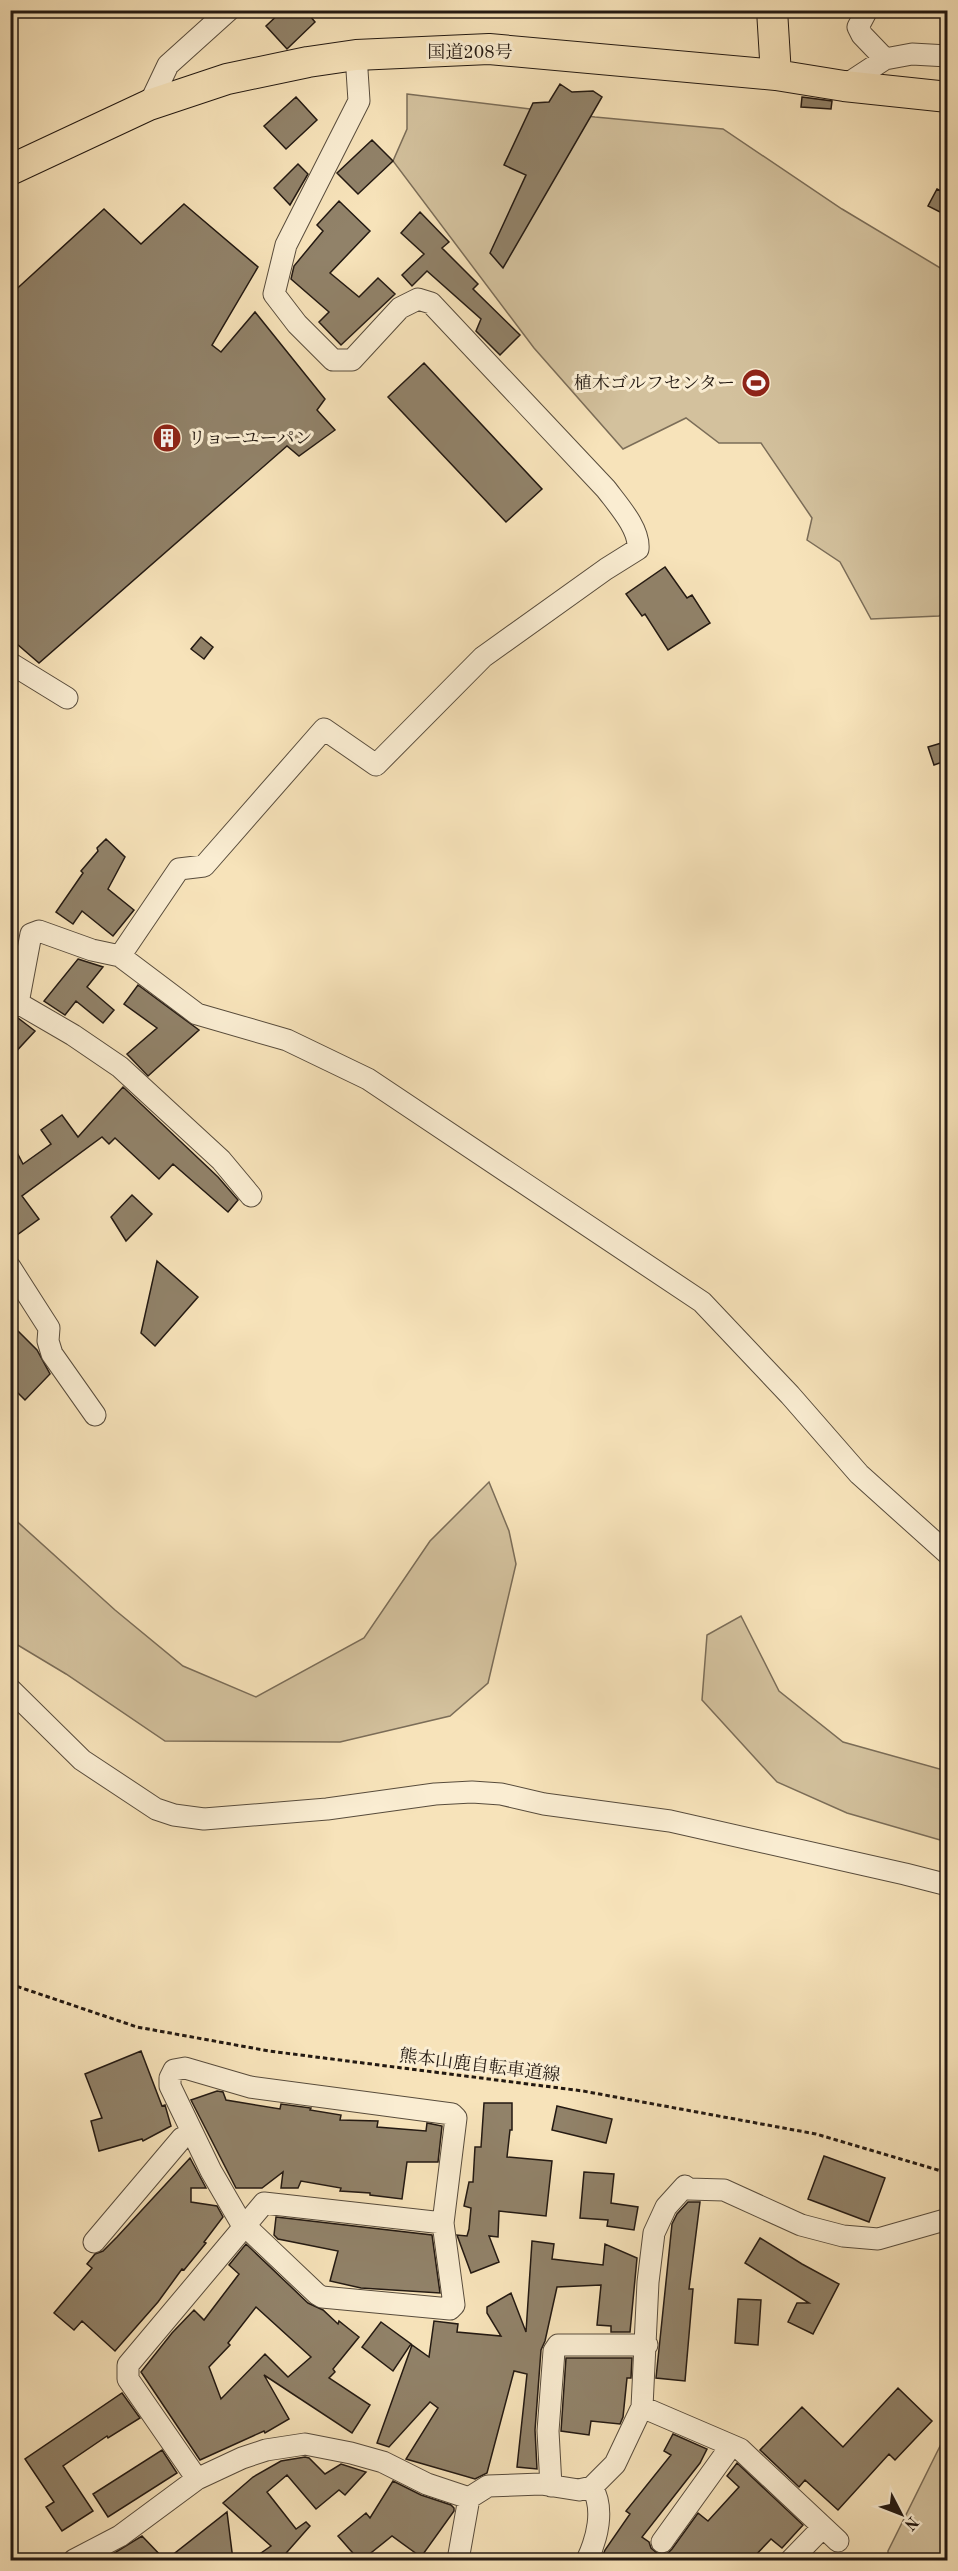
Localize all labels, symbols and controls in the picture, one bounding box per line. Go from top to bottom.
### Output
street label: 国道208号 [427,42,513,62]
sports icon: 植木ゴルフセンター [740,367,772,399]
place label: 植木ゴルフセンター [574,373,735,393]
building icon: リョーユーパン [151,422,183,454]
place label: リョーユーパン [188,430,313,448]
street label: 熊本山鹿自転車道線 [398,2045,562,2085]
north arrow [871,2484,931,2544]
text: N [900,2513,921,2533]

